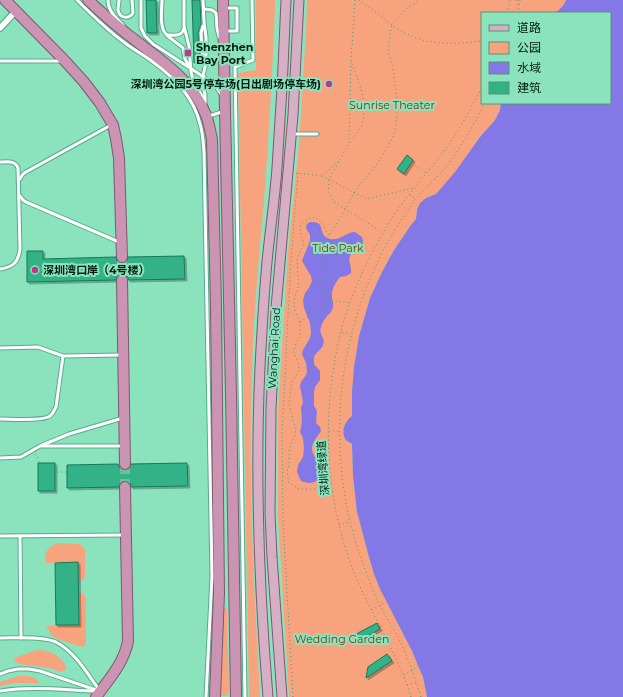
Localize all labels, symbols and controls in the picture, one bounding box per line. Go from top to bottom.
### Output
legend [481,12,611,104]
text: 道路 [517,20,541,35]
place label: Shenzhen Bay Port [196,40,253,67]
text: 公园 [517,40,541,55]
marker: Shenzhen Bay Port [183,48,193,58]
text: 水域 [517,60,541,75]
place label: 深圳湾公园5号停车场(日出剧场停车场) [131,77,321,91]
marker: 深圳湾公园5号停车场(日出剧场停车场) [324,79,334,89]
text: 建筑 [517,80,541,95]
park label: Sunrise Theater [349,98,435,112]
park label: Tide Park [312,241,364,255]
place label: 深圳湾口岸（4号楼） [43,263,150,277]
marker: 深圳湾口岸（4号楼） [30,265,40,275]
street label: Wanghai Road [265,307,283,389]
street label: 深圳湾绿道 [314,440,332,496]
park label: Wedding Garden [295,632,389,646]

